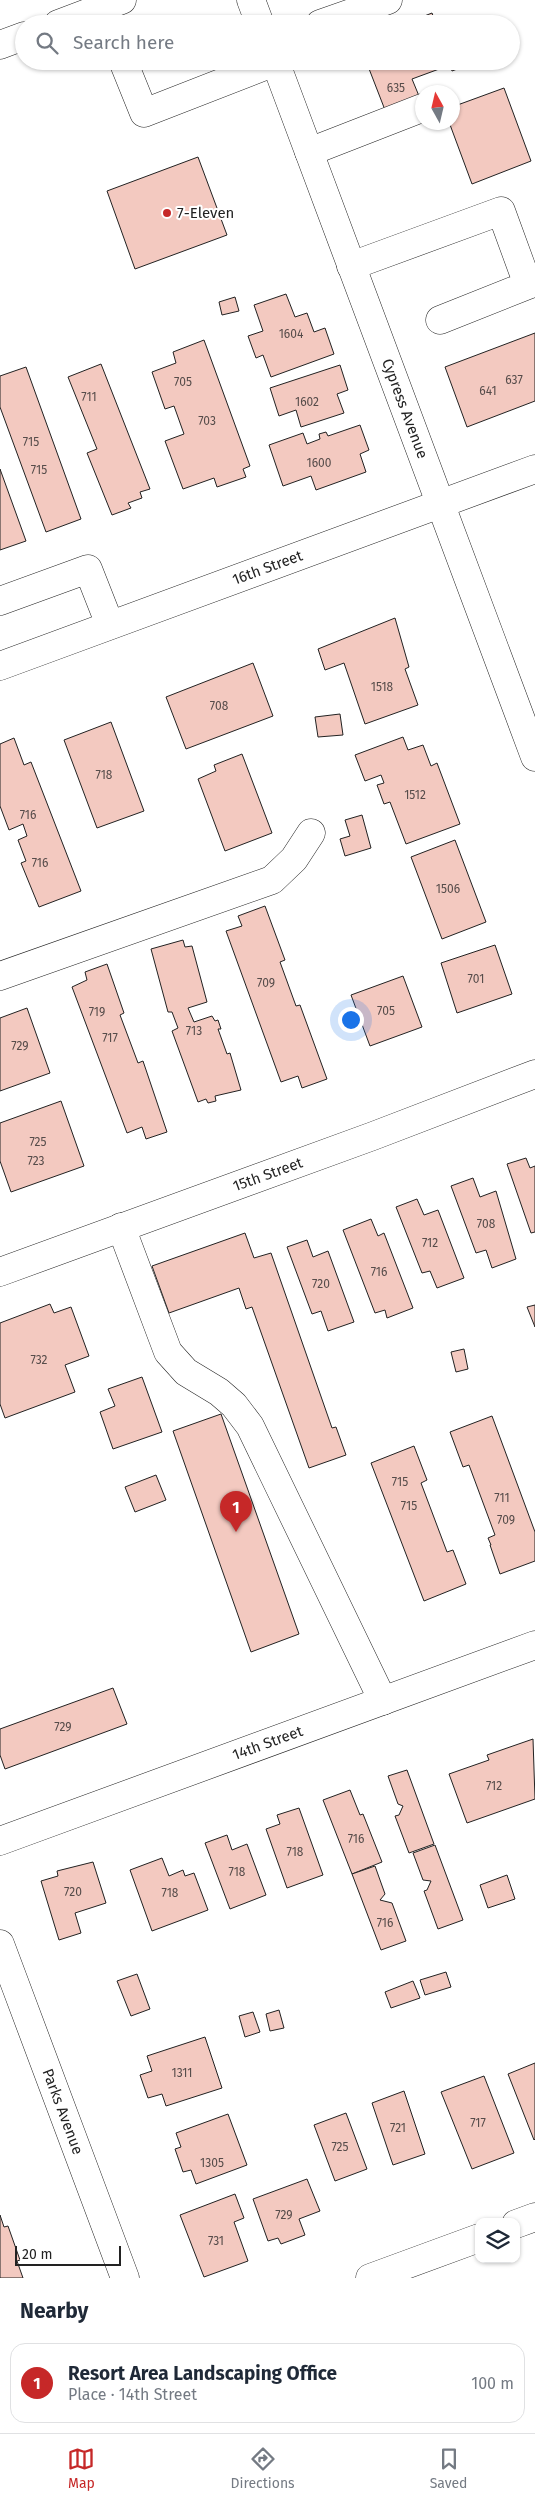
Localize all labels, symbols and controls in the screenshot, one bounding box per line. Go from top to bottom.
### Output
search box [15,15,520,70]
icon: search [33,29,61,57]
text: Search here [73,31,174,54]
house number: 635 [387,81,405,95]
north arrow [415,85,460,130]
place label: 7-Eleven [177,204,234,222]
marker: 7-Eleven [161,207,173,219]
house number: 1604 [279,327,304,341]
street label: Cypress Avenue [378,356,432,461]
house number: 637 [505,373,523,387]
house number: 705 [174,375,192,389]
house number: 641 [479,384,497,398]
house number: 711 [81,390,97,404]
house number: 1602 [295,395,319,409]
house number: 703 [198,414,216,428]
house number: 715 [23,435,39,449]
house number: 1600 [307,456,332,470]
house number: 715 [31,463,47,477]
street label: 16th Street [230,546,306,589]
house number: 1518 [371,680,394,694]
house number: 708 [210,699,229,713]
house number: 718 [96,768,113,782]
house number: 1512 [404,788,426,802]
house number: 716 [20,808,36,822]
house number: 716 [32,856,48,870]
house number: 1506 [436,882,460,896]
house number: 701 [468,972,484,986]
house number: 709 [257,976,275,990]
house number: 705 [377,1004,395,1018]
house number: 719 [89,1005,105,1019]
your location [338,1007,364,1033]
house number: 713 [186,1024,202,1038]
house number: 717 [102,1031,118,1045]
house number: 729 [11,1039,29,1053]
house number: 725 [29,1135,47,1149]
street label: 15th Street [230,1153,306,1195]
house number: 723 [27,1154,45,1168]
house number: 708 [477,1217,496,1231]
house number: 712 [422,1236,438,1250]
house number: 716 [371,1265,387,1279]
house number: 720 [312,1277,330,1291]
house number: 732 [30,1353,48,1367]
house number: 715 [392,1475,408,1489]
pin: 1 [220,1491,252,1532]
house number: 711 [494,1491,510,1505]
house number: 715 [401,1499,417,1513]
house number: 709 [497,1513,515,1527]
house number: 729 [54,1720,72,1734]
street label: 14th Street [230,1722,306,1764]
house number: 712 [486,1779,502,1793]
house number: 716 [348,1832,364,1846]
house number: 718 [287,1845,304,1859]
house number: 718 [229,1865,246,1879]
house number: 720 [64,1885,82,1899]
house number: 718 [162,1886,179,1900]
house number: 716 [377,1916,393,1930]
street label: Parks Avenue [38,2066,87,2157]
house number: 1311 [171,2066,193,2080]
house number: 717 [470,2116,486,2130]
house number: 721 [390,2121,406,2135]
house number: 725 [331,2140,349,2154]
house number: 1305 [200,2156,224,2170]
house number: 729 [275,2208,293,2222]
map controls [475,2218,520,2263]
button: layers [475,2218,520,2263]
house number: 731 [208,2234,224,2248]
scale bar [15,2243,121,2266]
text: 20 m [22,2246,52,2263]
text: Nearby [20,2298,88,2324]
text: Resort Area Landscaping Office [68,2362,337,2385]
text: 1 [33,2374,41,2393]
text: 100 m [471,2374,514,2393]
text: Place · 14th Street [68,2385,197,2404]
tab: Map [67,2445,95,2492]
tab: Directions [230,2445,295,2492]
tab: Saved [430,2445,468,2492]

